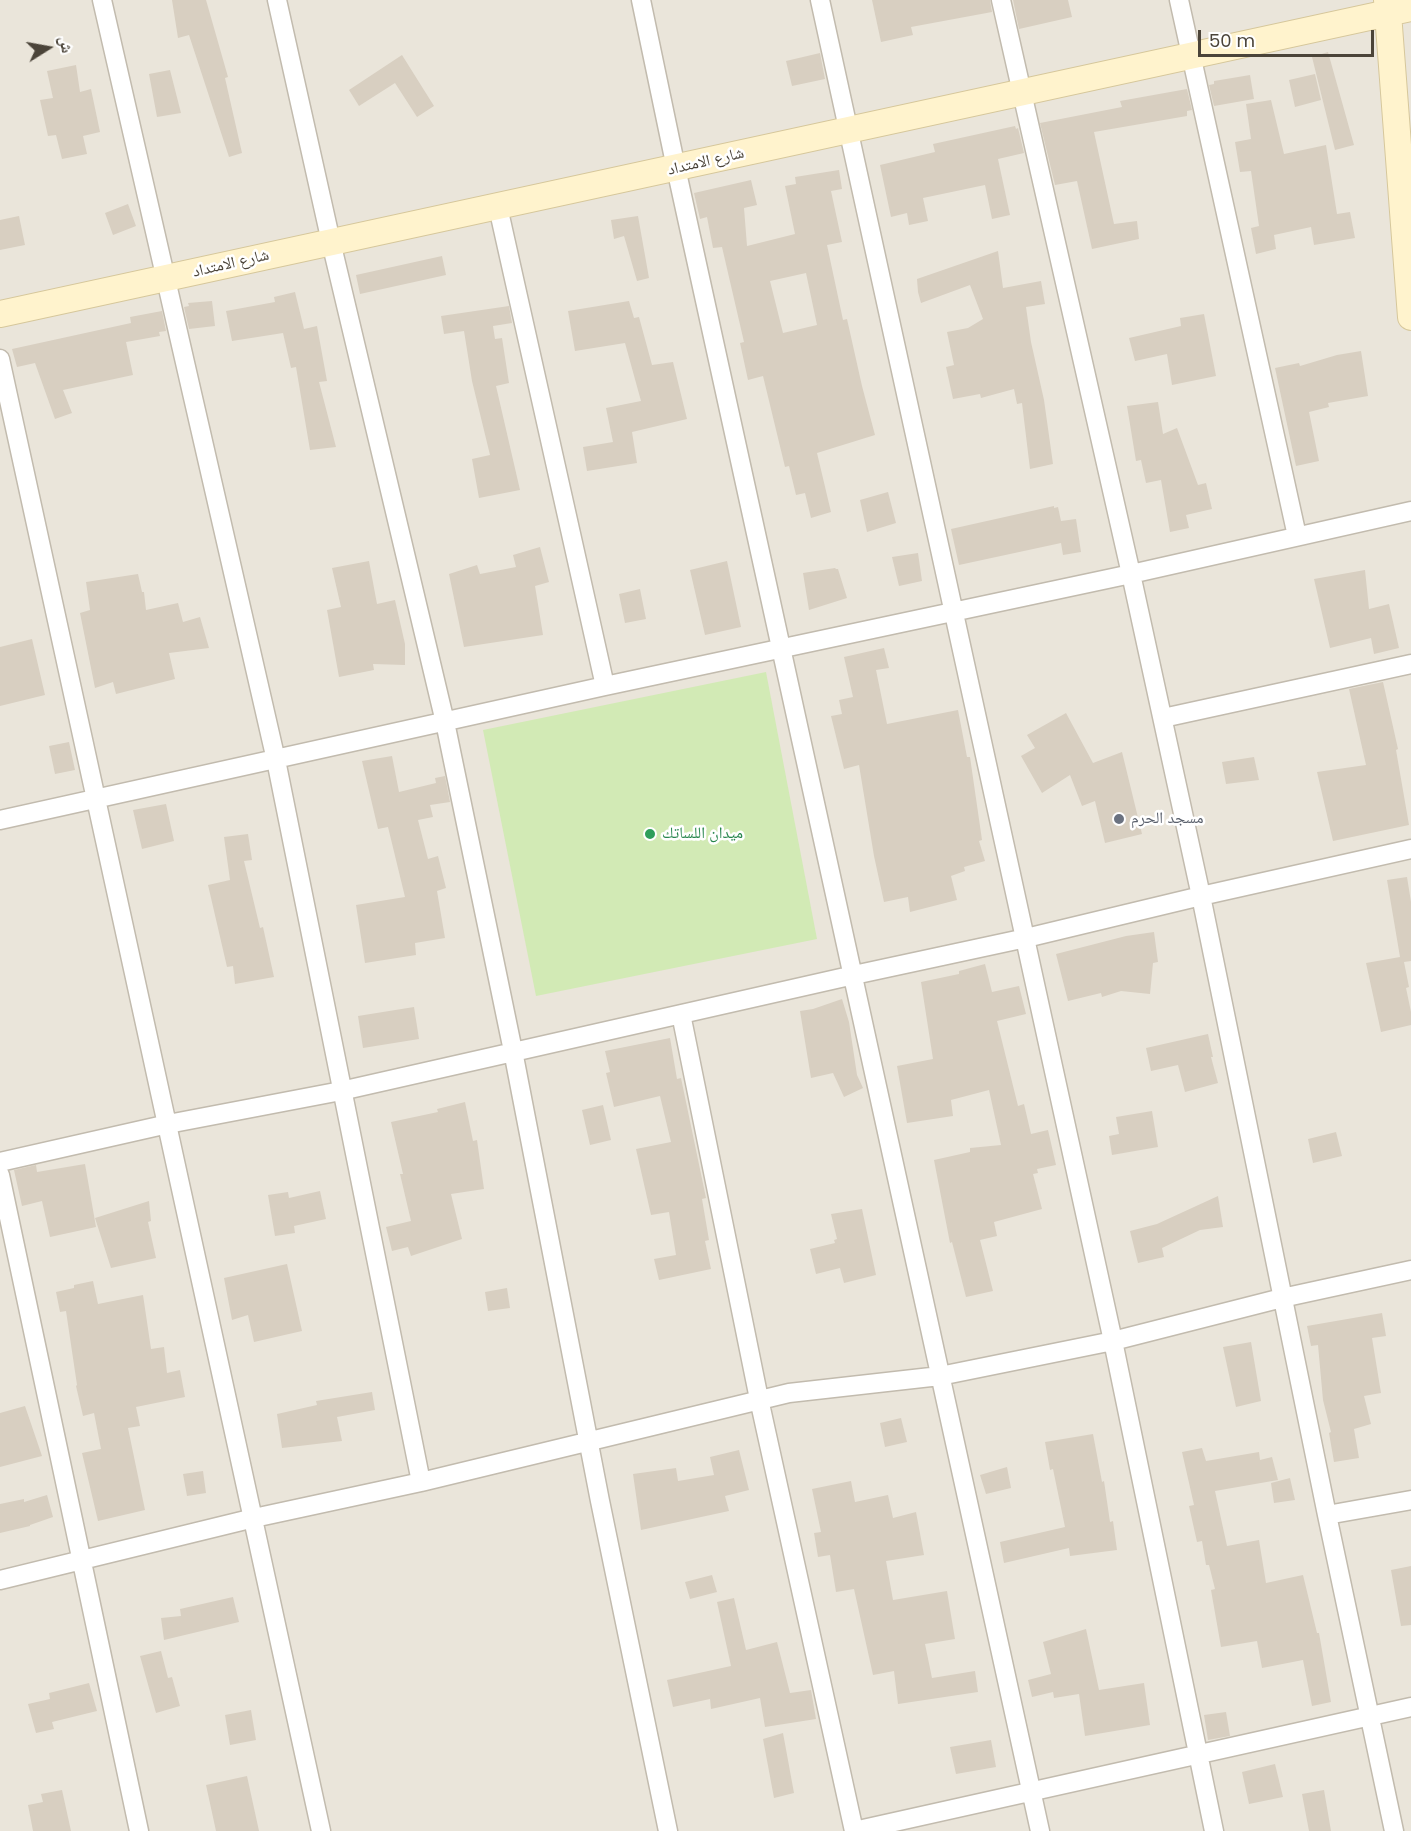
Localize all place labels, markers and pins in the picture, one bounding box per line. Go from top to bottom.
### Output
place label: مسجد الحرم [1131,809,1204,829]
marker: مسجد الحرم [1112,812,1126,826]
place label: ميدان اللساتك [662,824,743,844]
marker: ميدان اللساتك [643,827,657,841]

